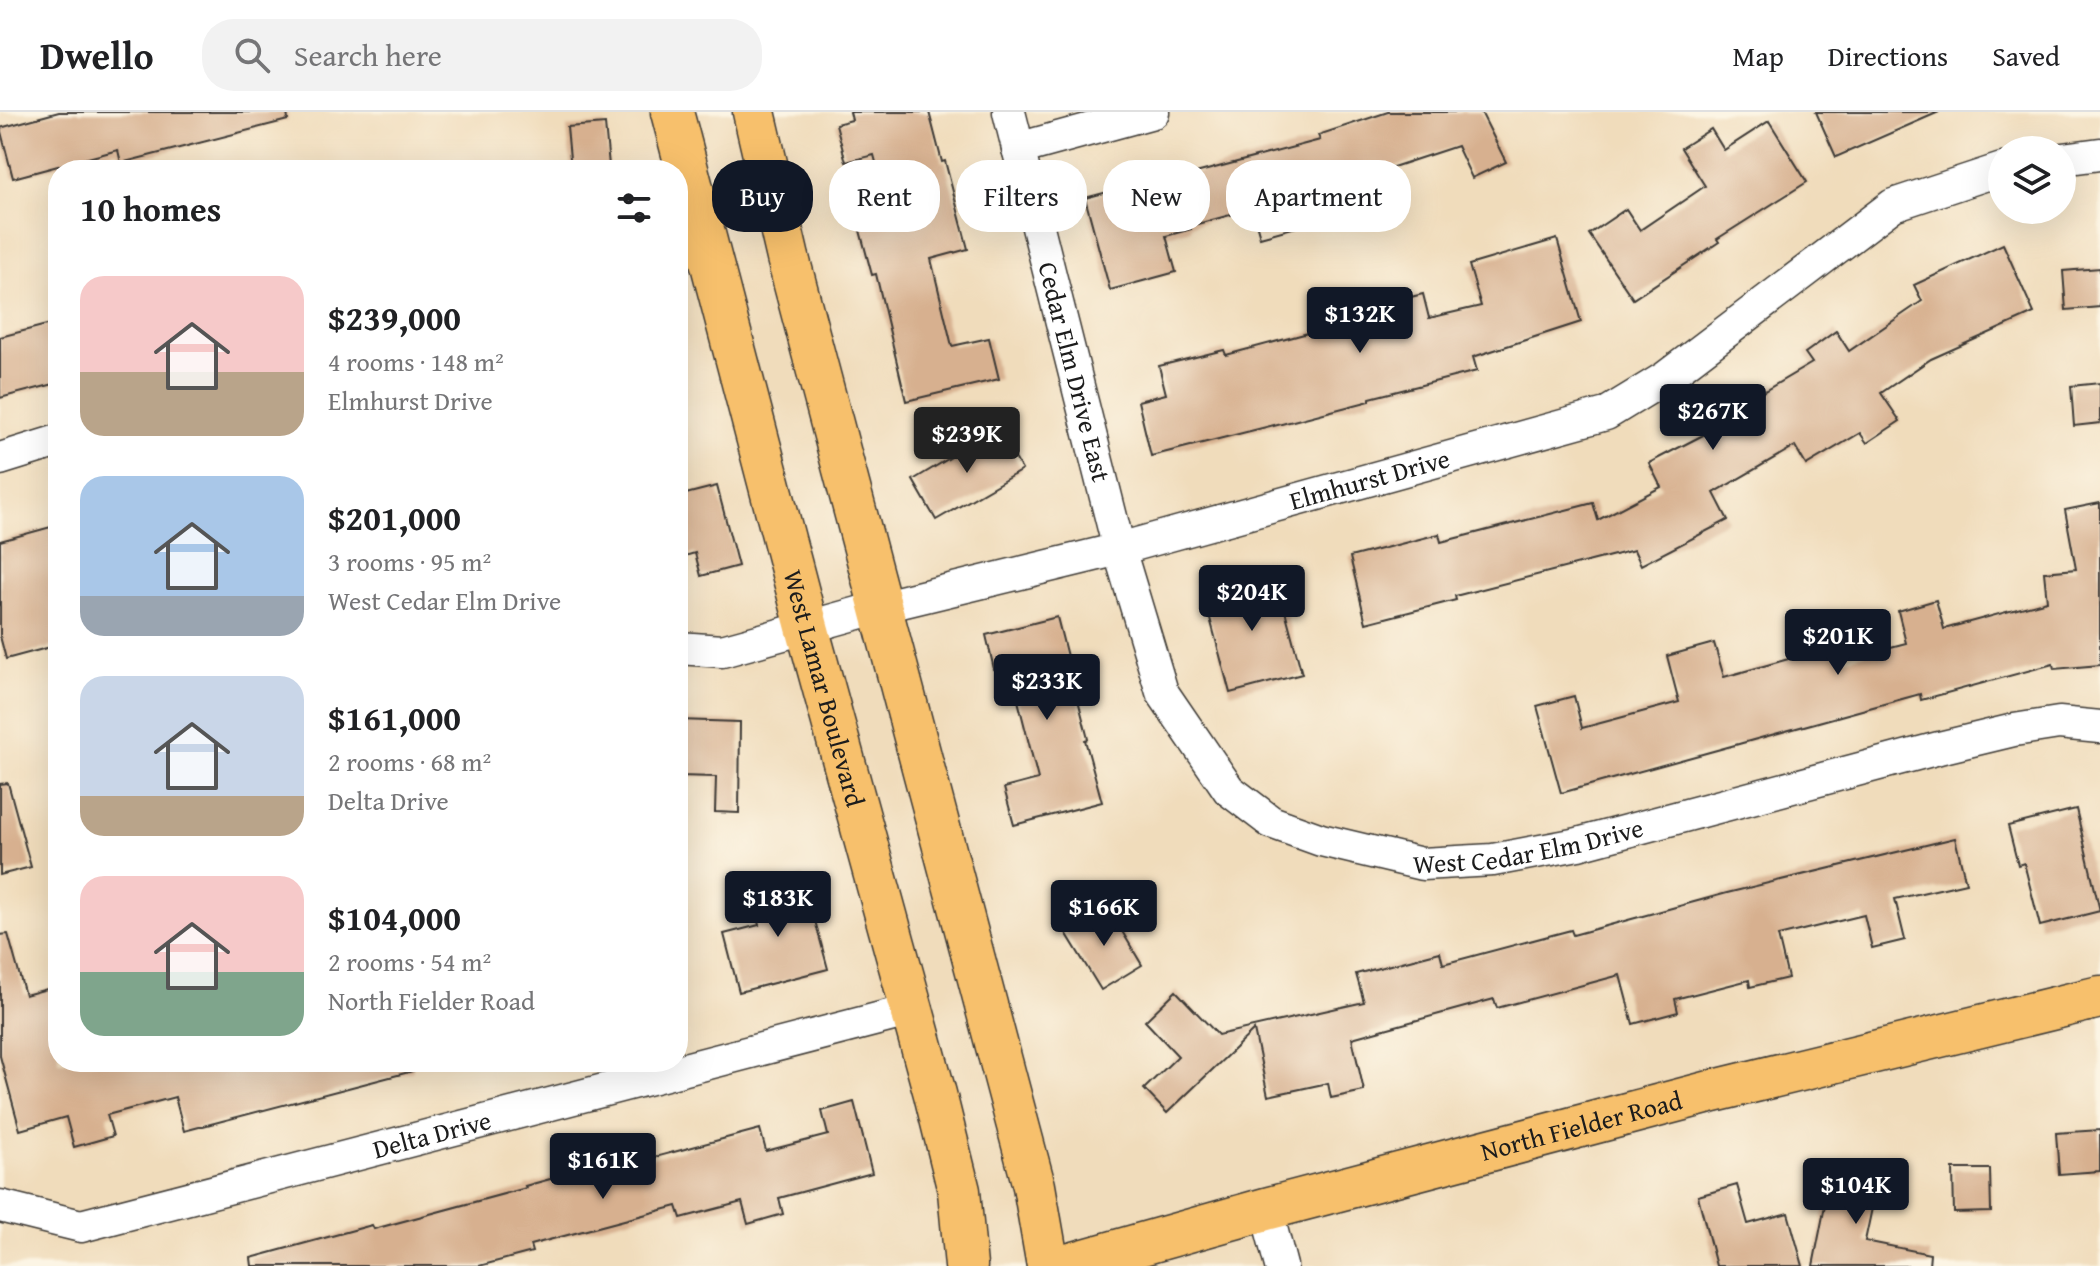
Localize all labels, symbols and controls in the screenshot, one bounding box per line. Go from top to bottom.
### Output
search box [202,19,762,91]
text: Dwello [40,27,154,83]
icon: search [230,33,274,77]
text: Search here [294,33,442,77]
text: Map [1732,35,1784,76]
text: Directions [1828,35,1948,76]
text: Saved [1992,35,2060,76]
map controls [1988,136,2076,224]
button: layers [1988,136,2076,224]
chip: Buy [712,160,813,232]
chip: Rent [829,160,940,232]
chip: Filters [956,160,1087,232]
chip: New [1103,160,1210,232]
chip: Apartment [1226,160,1411,232]
text: 10 homes [80,184,221,233]
icon: filters [612,186,656,230]
street label: Cedar Elm Drive East [1028,258,1121,486]
pin: $132K [1304,287,1416,355]
text: $239,000 [328,293,461,342]
text: $132K [1325,293,1395,332]
icon: home [144,308,240,404]
text: 4 rooms · 148 m² [328,342,504,381]
text: Elmhurst Drive [328,381,493,420]
pin: $267K [1657,384,1769,452]
text: $267K [1678,390,1748,429]
pin: $239K [911,407,1023,475]
text: $239K [932,413,1002,452]
street label: Elmhurst Drive [1285,438,1454,520]
text: $201,000 [328,493,461,542]
icon: home [144,508,240,604]
text: 3 rooms · 95 m² [328,542,491,581]
street label: West Lamar Boulevard [774,565,875,811]
pin: $204K [1196,565,1308,633]
text: $204K [1217,571,1287,610]
text: West Cedar Elm Drive [328,581,561,620]
pin: $201K [1782,609,1894,677]
text: $201K [1803,615,1873,654]
pin: $233K [991,654,1103,722]
text: $233K [1012,660,1082,699]
text: $161,000 [328,693,461,742]
icon: home [144,708,240,804]
text: 2 rooms · 68 m² [328,742,491,781]
text: Delta Drive [328,781,449,820]
street label: West Cedar Elm Drive [1412,808,1647,883]
pin: $183K [722,871,834,939]
text: $183K [743,877,813,916]
pin: $166K [1048,880,1160,948]
text: $166K [1069,886,1139,925]
text: $104,000 [328,893,461,942]
icon: home [144,908,240,1004]
text: 2 rooms · 54 m² [328,942,491,981]
text: North Fielder Road [328,981,535,1020]
street label: North Fielder Road [1476,1080,1686,1171]
street label: Delta Drive [368,1100,495,1168]
pin: $161K [547,1133,659,1201]
text: $161K [568,1139,638,1178]
pin: $104K [1800,1158,1912,1226]
text: $104K [1821,1164,1891,1203]

